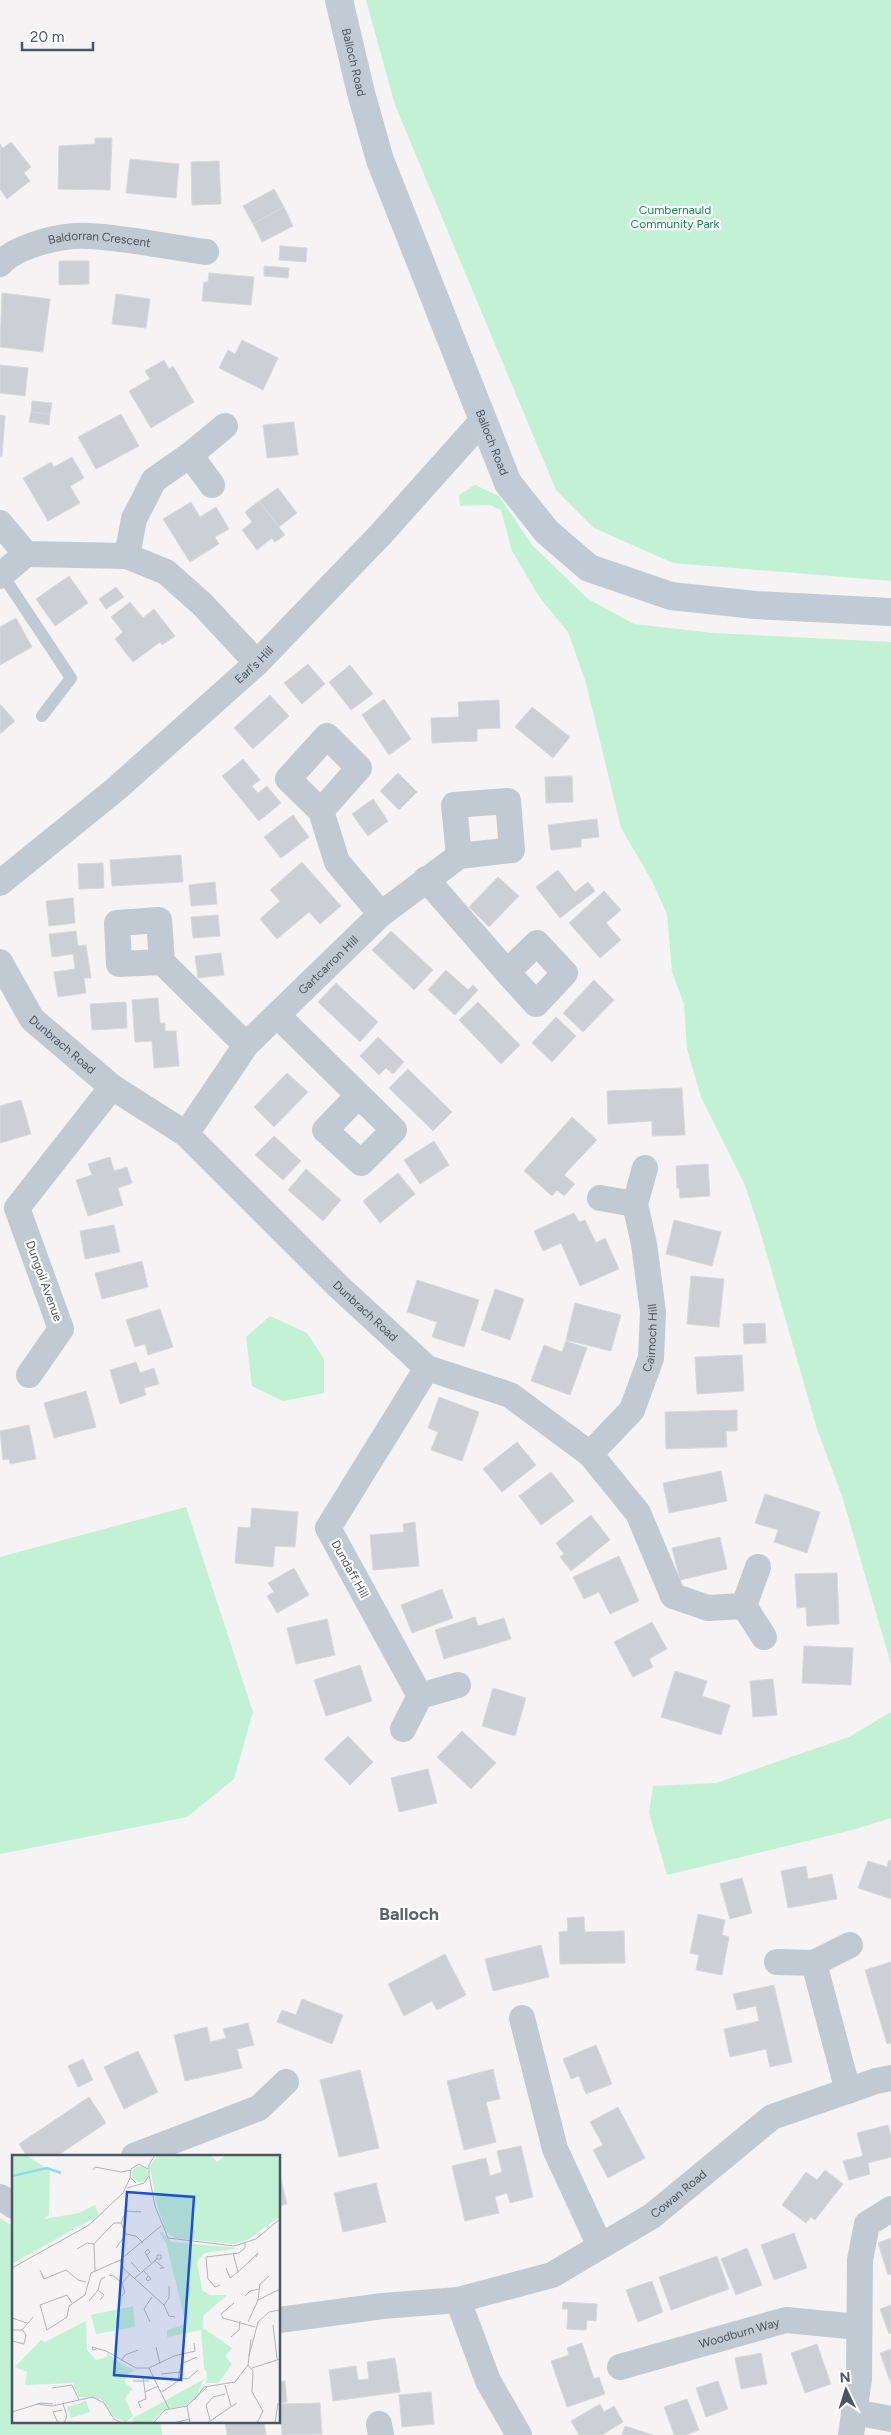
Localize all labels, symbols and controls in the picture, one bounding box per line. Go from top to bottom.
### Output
scale bar [22,20,94,52]
street label: Balloch Road [339,27,369,98]
text: 20 m [30,28,64,46]
park label: Cumbernauld Community Park [631,203,720,231]
street label: Baldorran Crescent [47,229,152,250]
street label: Balloch Road [473,408,511,477]
street label: Earl's Hill [232,643,276,686]
street label: Gartcarron Hill [295,933,361,997]
street label: Dunbrach Road [26,1013,98,1077]
street label: Dungoil Avenue [23,1239,65,1324]
street label: Dunbrach Road [330,1278,400,1344]
street label: Cairnoch Hill [639,1303,660,1374]
street label: Dundaff Hill [328,1538,372,1600]
district label: Balloch [379,1903,439,1925]
inset map [12,2155,280,2422]
street label: Cowan Road [648,2167,709,2221]
street label: Woodburn Way [698,2315,782,2351]
north arrow [821,2365,871,2415]
text: N [839,2369,851,2386]

